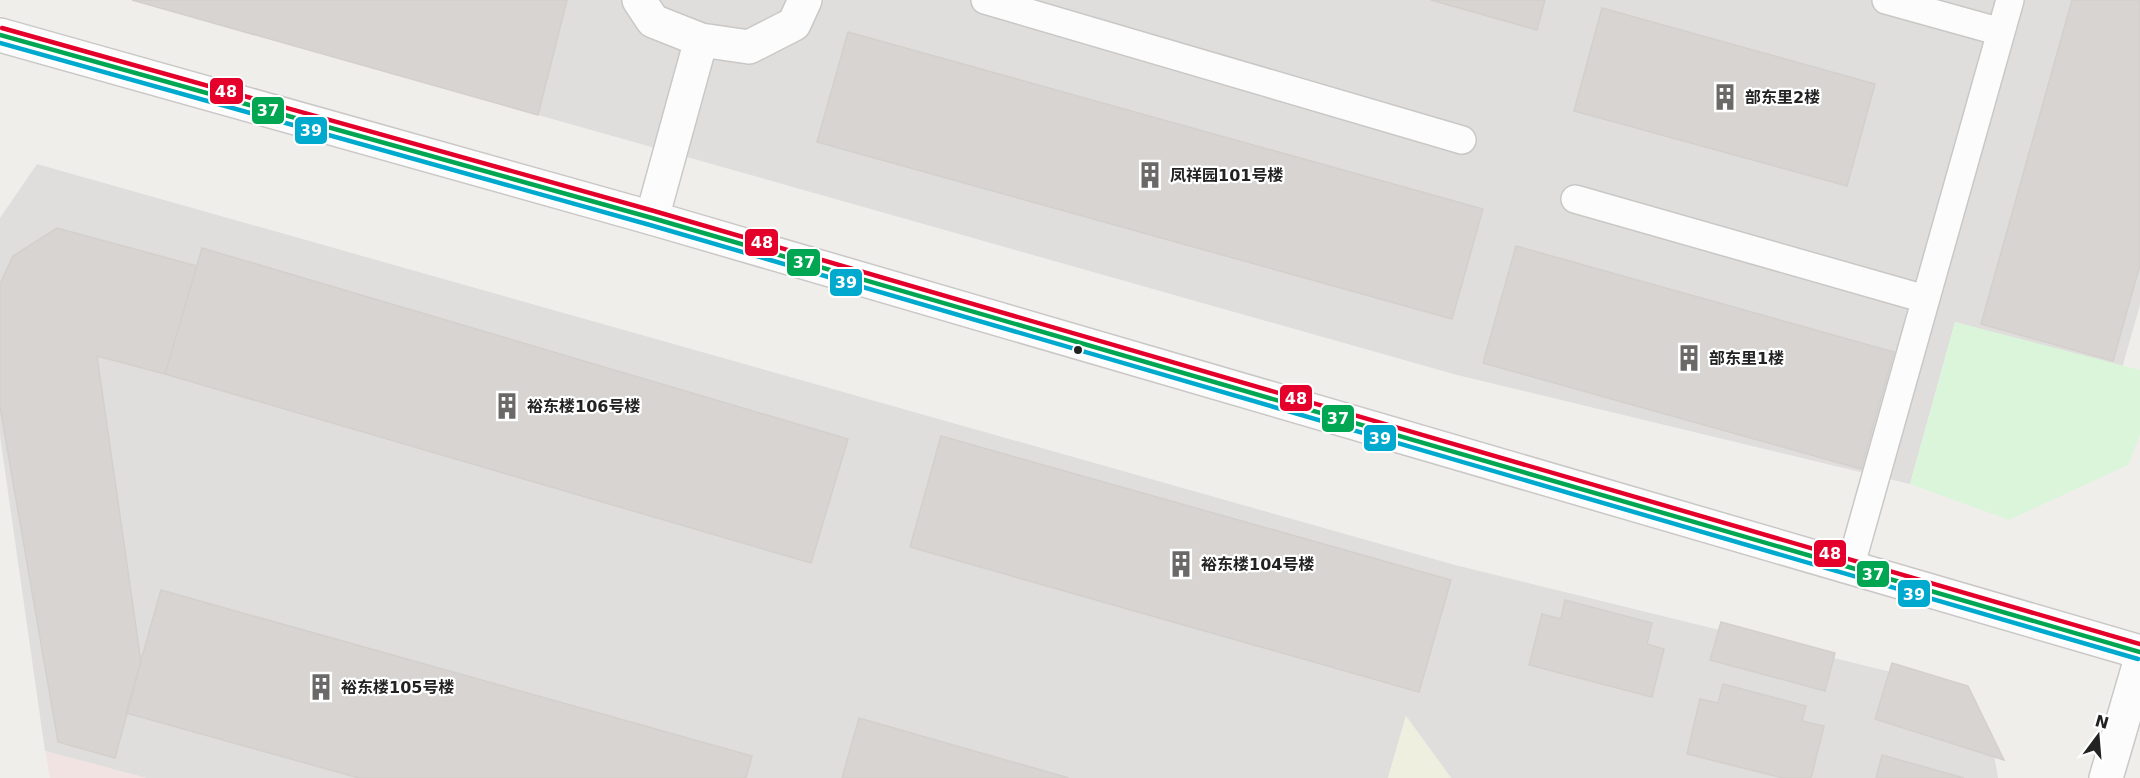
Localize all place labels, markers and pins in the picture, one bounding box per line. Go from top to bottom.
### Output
building icon: 部东里2楼 [1710,82,1740,112]
place label: 部东里2楼 [1745,88,1820,107]
building icon: 凤祥园101号楼 [1135,160,1165,190]
place label: 凤祥园101号楼 [1170,166,1283,185]
building icon: 部东里1楼 [1674,343,1704,373]
unlabelled marker [1072,344,1084,356]
place label: 部东里1楼 [1709,349,1784,368]
building icon: 裕东楼106号楼 [492,391,522,421]
place label: 裕东楼106号楼 [527,397,640,416]
building icon: 裕东楼104号楼 [1166,549,1196,579]
place label: 裕东楼104号楼 [1201,555,1314,574]
building icon: 裕东楼105号楼 [306,672,336,702]
place label: 裕东楼105号楼 [341,678,454,697]

